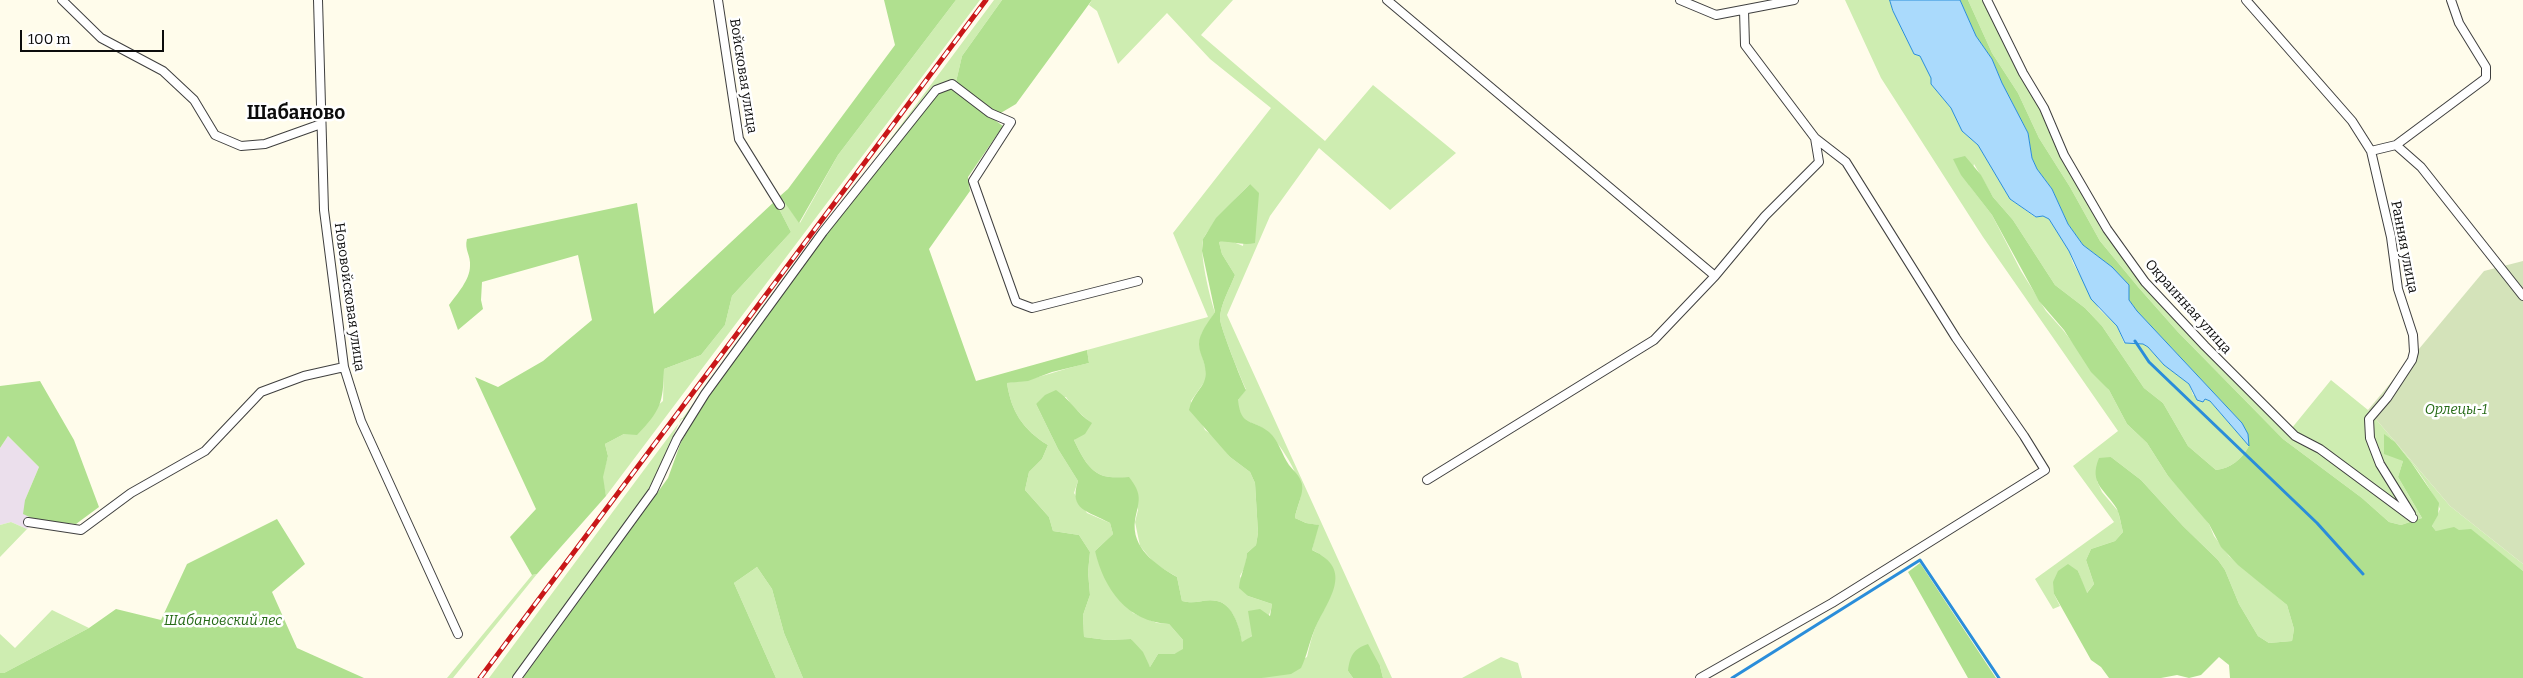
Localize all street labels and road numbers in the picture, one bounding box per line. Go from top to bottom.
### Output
street label: Войсковая улица [726,17,760,135]
street label: Ранняя улица [2387,199,2421,295]
street label: Нововойсковая улица [330,221,368,373]
street label: Окраинная улица [2141,256,2235,358]

